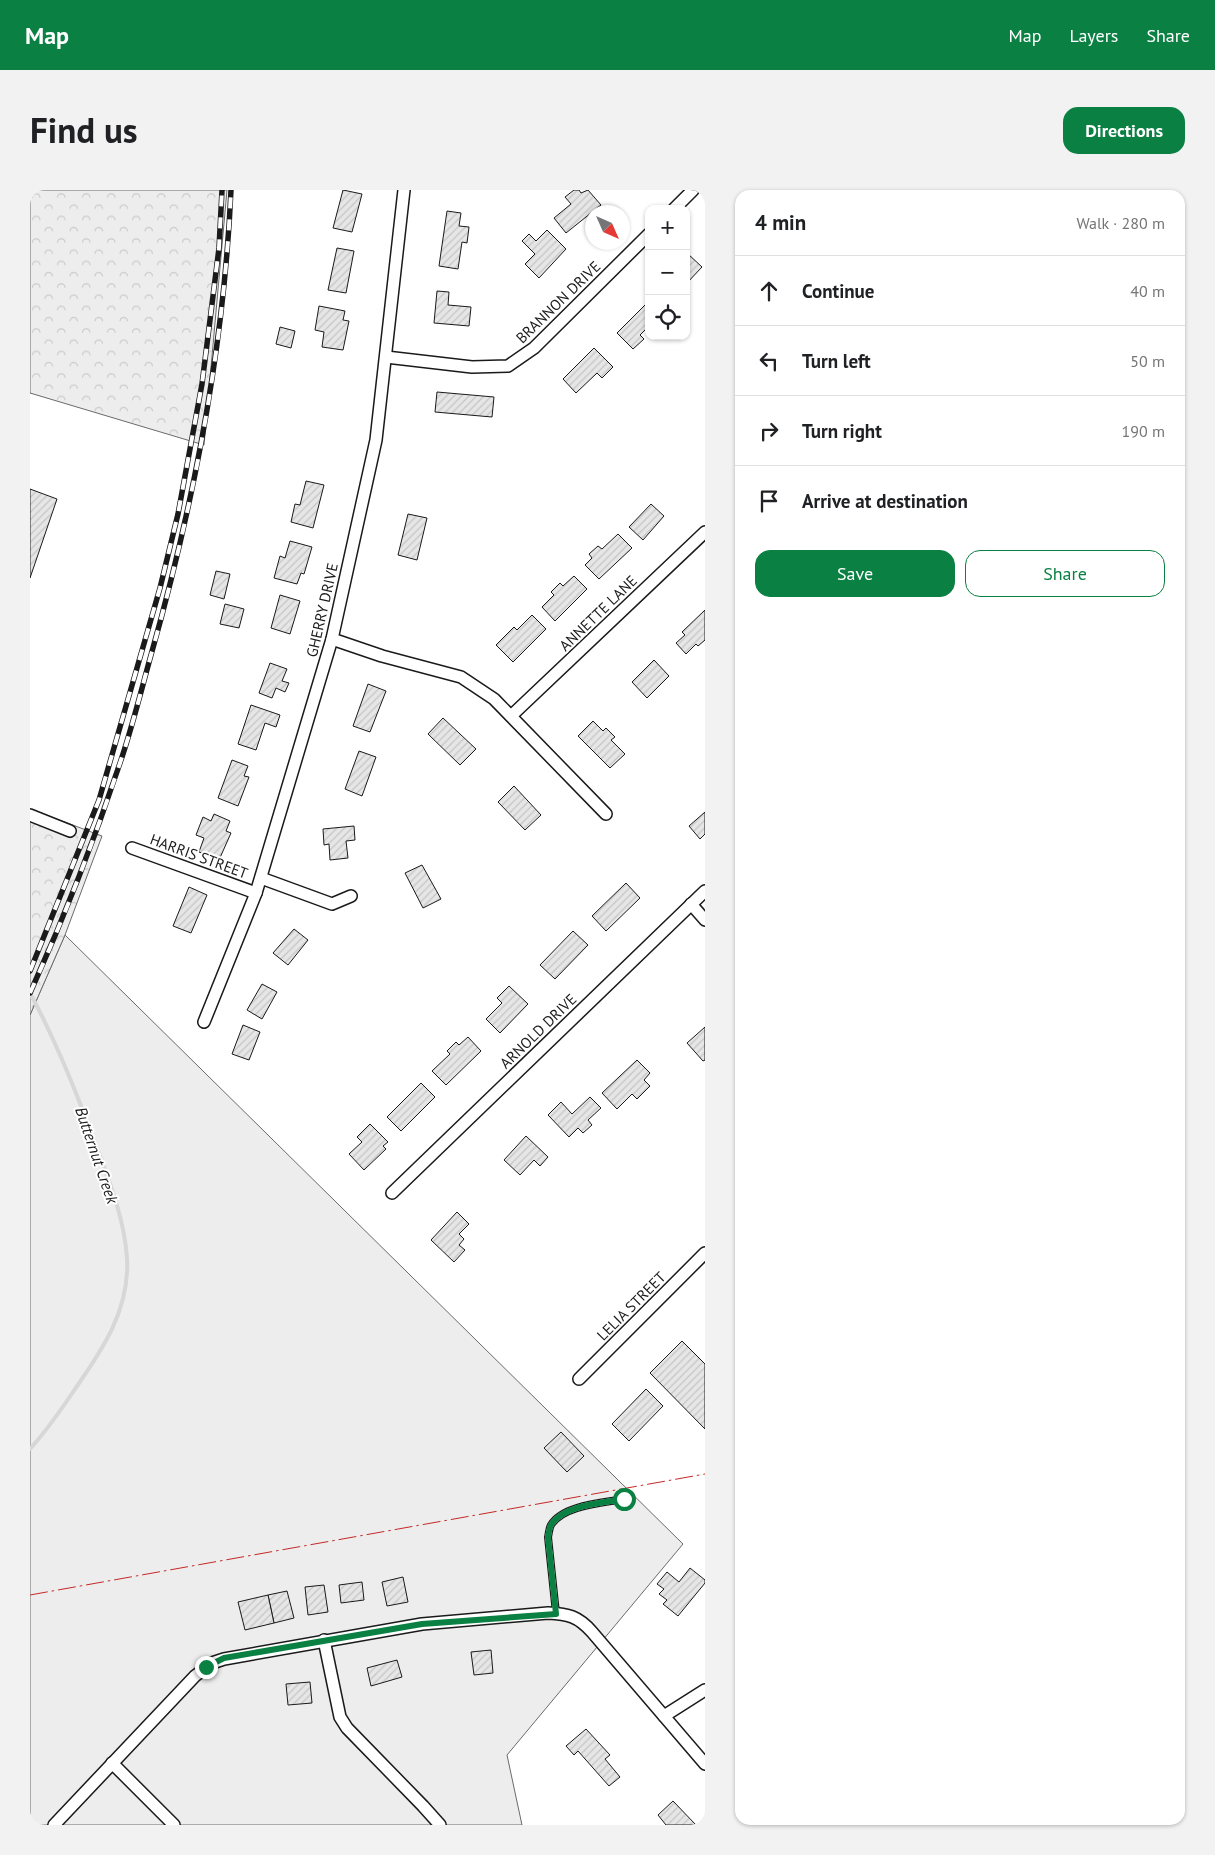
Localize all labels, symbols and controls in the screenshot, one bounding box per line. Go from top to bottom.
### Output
text: Map [25,20,69,51]
text: Map [1009,24,1041,47]
text: Layers [1069,24,1118,47]
text: Share [1146,24,1190,47]
text: Find us [30,107,138,153]
button: Directions [1063,107,1185,154]
north arrow [585,205,630,250]
map controls [645,205,690,340]
button: + [645,205,690,250]
text: 4 min [755,209,806,236]
text: Walk · 280 m [1076,213,1165,233]
button: − [645,250,690,295]
street label: BRANNON DRIVE [512,257,604,347]
icon: ahead [755,277,783,305]
text: Continue [802,279,874,303]
text: 40 m [1130,281,1165,301]
button: locate [645,295,690,340]
icon: left [755,347,783,375]
text: Turn left [802,349,871,373]
text: 50 m [1130,351,1165,371]
icon: right [755,417,783,445]
text: Turn right [802,419,882,443]
text: 190 m [1122,421,1165,441]
icon: arrive [755,487,783,515]
text: Arrive at destination [802,489,968,513]
button: Save [755,550,955,597]
button: Share [965,550,1165,597]
street label: GHERRY DRIVE [302,561,342,659]
street label: ANNETTE LANE [555,571,641,655]
street label: HARRIS STREET [148,830,251,883]
street label: ARNOLD DRIVE [496,990,580,1072]
water label: Butternut Creek [71,1104,123,1207]
street label: LELIA STREET [593,1267,670,1344]
route start [613,1488,636,1511]
route end [195,1656,218,1679]

